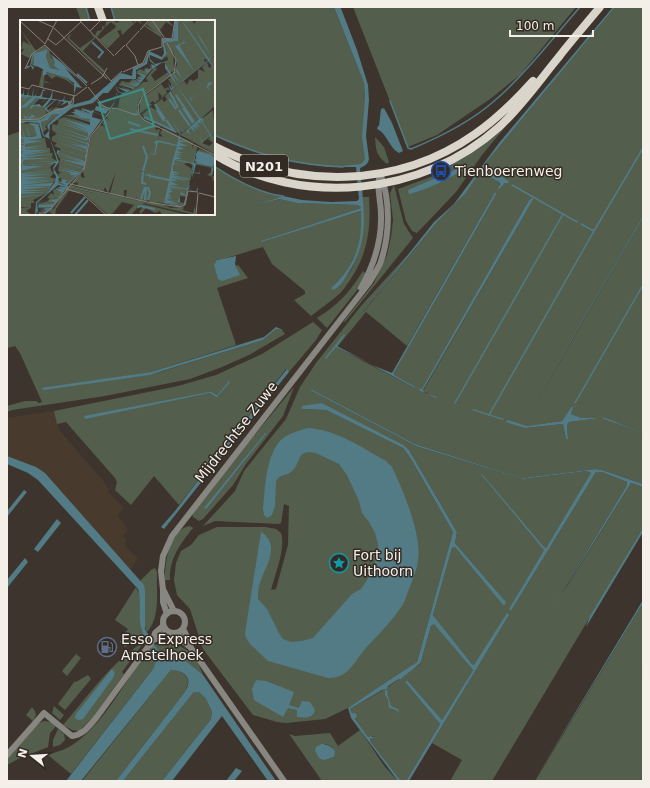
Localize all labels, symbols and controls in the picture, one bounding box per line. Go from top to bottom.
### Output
scale bar [510,12,593,38]
text: 100 m [516,19,554,33]
inset map [20,20,215,215]
road number: N201 [240,155,288,177]
bus stop icon: Tienboerenweg [430,160,452,182]
place label: Tienboerenweg [454,163,562,179]
street label: Mijdrechtse Zuwe [192,378,280,486]
place label: Fort bij Uithoorn [353,547,413,579]
place icon: Fort bij Uithoorn [328,552,350,574]
place label: Esso Express Amstelhoek [121,631,212,663]
fuel station icon: Esso Express Amstelhoek [96,636,118,658]
north arrow [12,736,52,776]
text: N [15,747,30,760]

